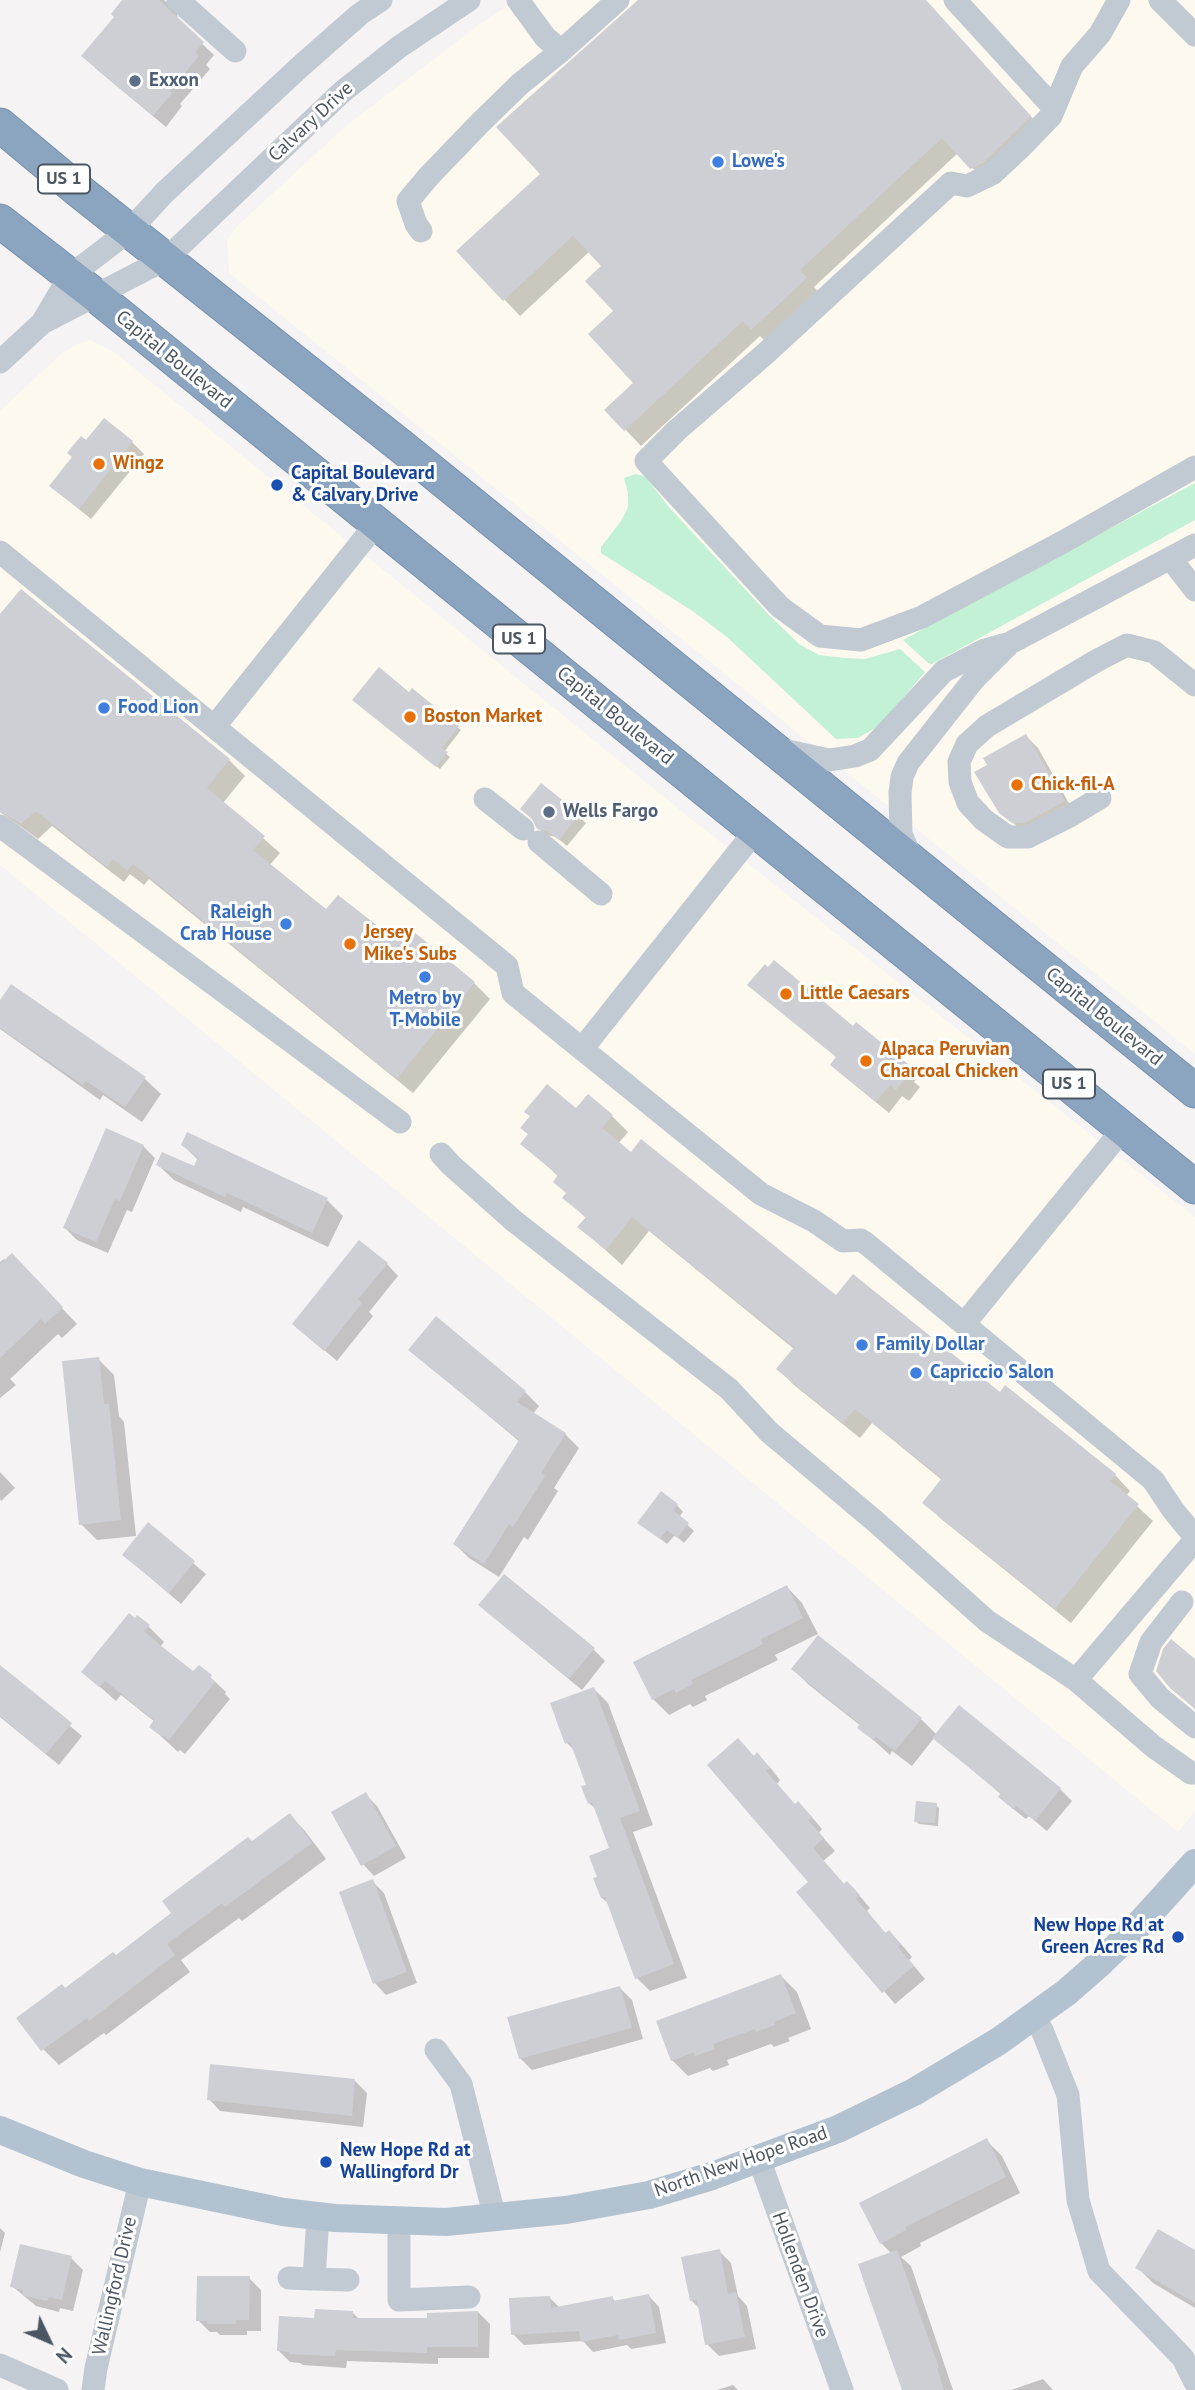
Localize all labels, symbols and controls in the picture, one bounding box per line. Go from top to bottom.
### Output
place label: Exxon [149,70,199,92]
marker: Exxon [127,73,143,89]
street label: Calvary Drive [264,77,358,167]
place label: Lowe's [732,151,785,173]
marker: Lowe's [710,154,726,170]
road number: US 1 [38,164,90,194]
street label: Capital Boulevard [111,306,237,414]
place label: Wingz [113,453,164,475]
marker: Wingz [91,456,107,472]
place label: Capital Boulevard & Calvary Drive [291,463,435,507]
marker: Capital Boulevard & Calvary Drive [269,477,285,493]
road number: US 1 [493,624,545,654]
street label: Capital Boulevard [552,662,678,770]
place label: Food Lion [118,697,199,719]
marker: Food Lion [96,700,112,716]
place label: Boston Market [424,706,542,728]
marker: Boston Market [402,709,418,725]
place label: Chick-fil-A [1031,774,1115,796]
marker: Chick-fil-A [1009,777,1025,793]
place label: Wells Fargo [563,801,658,823]
marker: Wells Fargo [541,804,557,820]
place label: Raleigh Crab House [180,902,272,946]
marker: Raleigh Crab House [278,916,294,932]
place label: Jersey Mike's Subs [364,922,457,966]
marker: Jersey Mike's Subs [342,936,358,952]
street label: Capital Boulevard [1041,963,1167,1071]
marker: Metro by T-Mobile [417,969,433,985]
place label: Little Caesars [800,983,910,1005]
marker: Little Caesars [778,986,794,1002]
place label: Metro by T-Mobile [389,988,461,1032]
place label: Alpaca Peruvian Charcoal Chicken [880,1039,1018,1083]
marker: Alpaca Peruvian Charcoal Chicken [858,1053,874,1069]
road number: US 1 [1043,1070,1095,1098]
place label: Family Dollar [876,1334,985,1356]
marker: Family Dollar [854,1337,870,1353]
place label: Capriccio Salon [930,1362,1054,1384]
marker: Capriccio Salon [908,1365,924,1381]
place label: New Hope Rd at Green Acres Rd [1034,1915,1164,1959]
marker: New Hope Rd at Green Acres Rd [1170,1929,1186,1945]
street label: North New Hope Road [652,2122,830,2202]
place label: New Hope Rd at Wallingford Dr [340,2140,470,2184]
marker: New Hope Rd at Wallingford Dr [318,2154,334,2170]
street label: Hollenden Drive [767,2209,833,2341]
street label: Wallingford Drive [88,2214,142,2358]
north arrow [14,2306,84,2376]
text: N [51,2343,77,2368]

